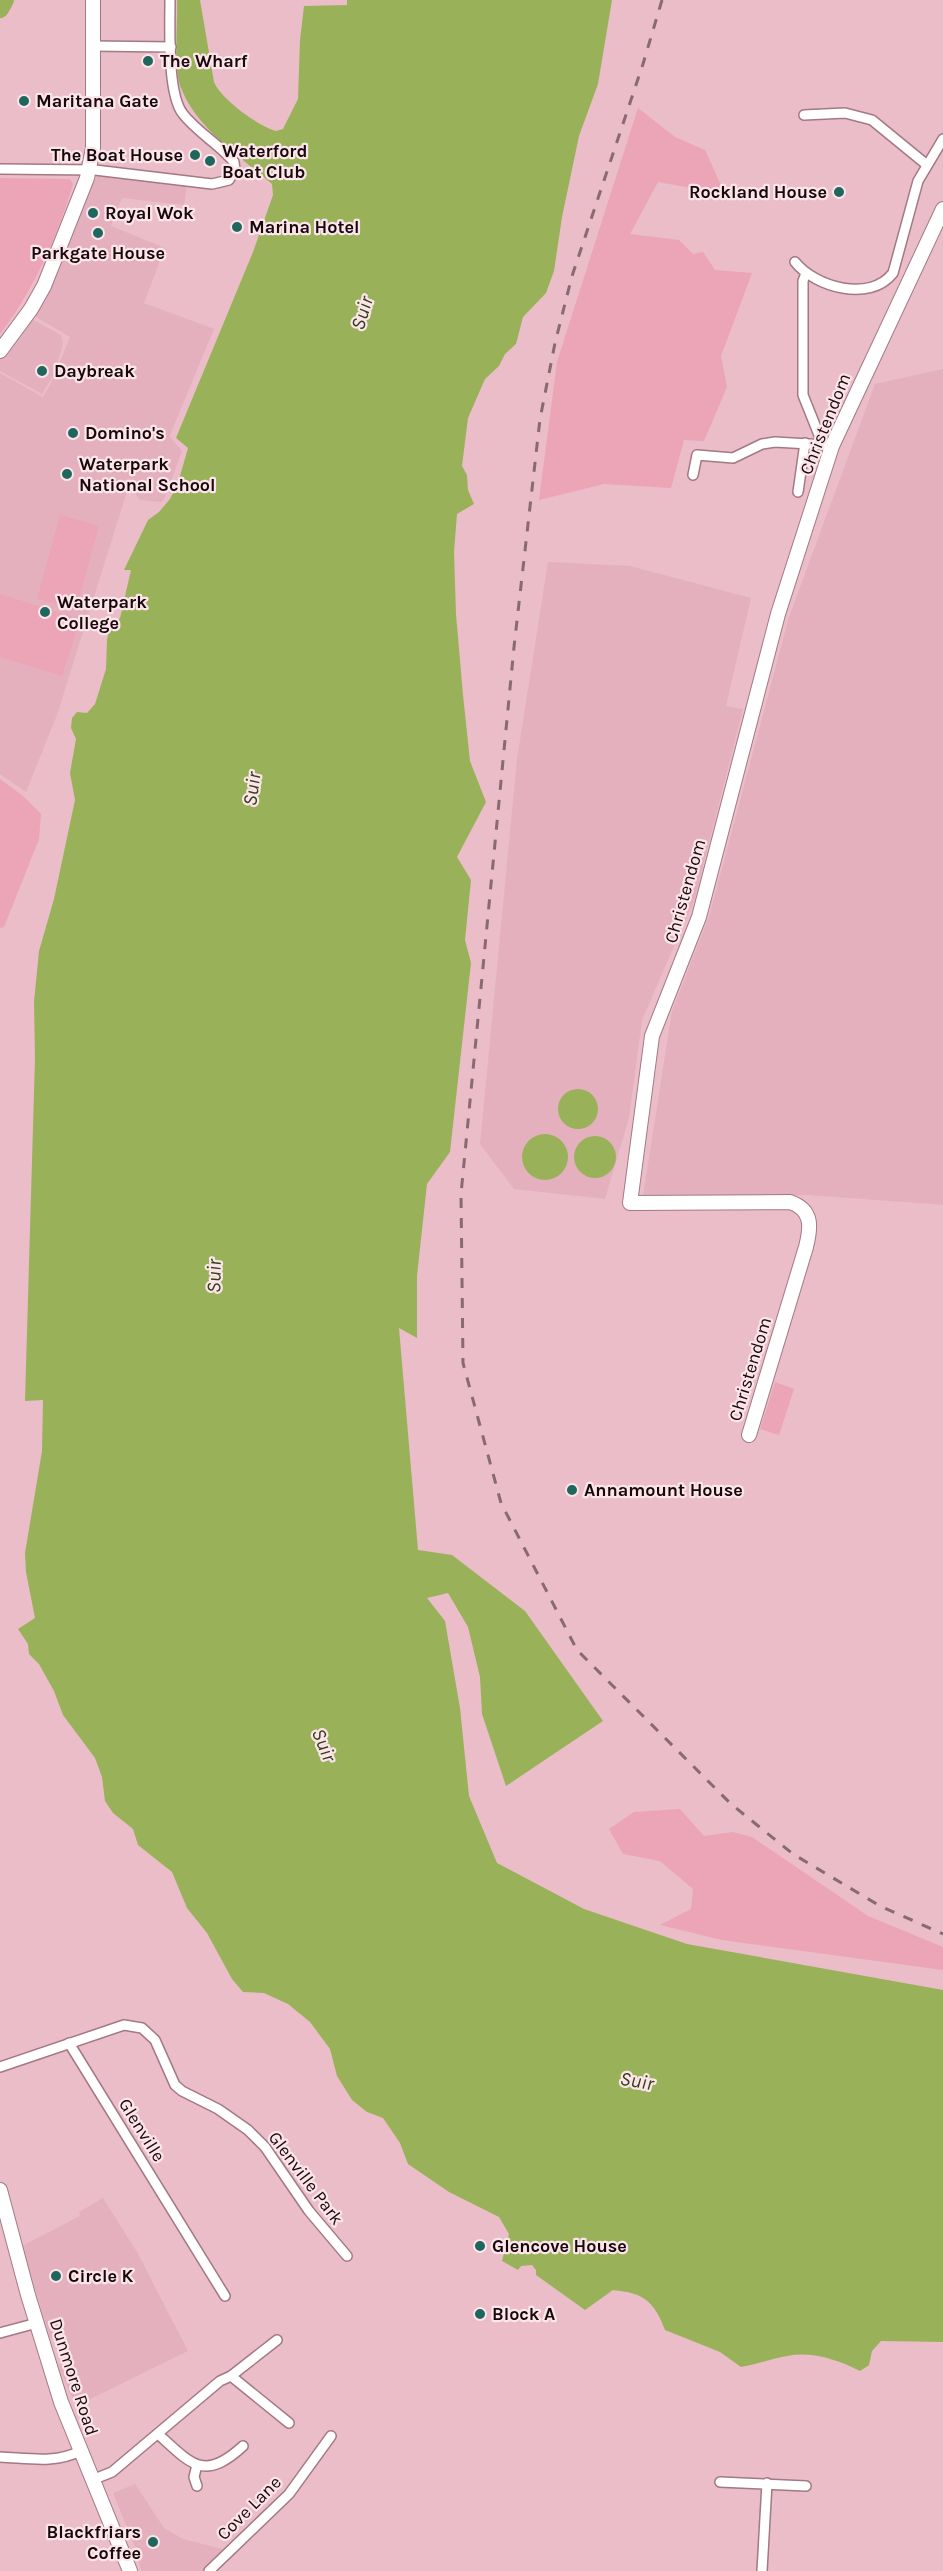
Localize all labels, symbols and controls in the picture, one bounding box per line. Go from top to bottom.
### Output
place label: The Wharf [160,50,248,72]
marker: The Wharf [141,54,155,68]
place label: Maritana Gate [36,90,159,112]
marker: Maritana Gate [17,94,31,108]
place label: Waterford Boat Club [222,140,307,183]
place label: The Boat House [51,144,183,166]
marker: The Boat House [188,148,202,162]
marker: Waterford Boat Club [203,154,217,168]
place label: Rockland House [689,181,827,203]
marker: Rockland House [832,185,846,199]
place label: Royal Wok [105,202,194,224]
marker: Royal Wok [86,206,100,220]
place label: Marina Hotel [249,216,360,238]
marker: Marina Hotel [230,220,244,234]
marker: Parkgate House [91,226,105,240]
place label: Parkgate House [31,242,165,264]
water label: Suir [346,292,378,333]
place label: Daybreak [54,360,135,382]
marker: Daybreak [35,364,49,378]
street label: Christendom [795,370,855,478]
place label: Domino's [85,422,165,444]
marker: Domino's [66,426,80,440]
place label: Waterpark National School [79,453,216,496]
marker: Waterpark National School [60,467,74,481]
place label: Waterpark College [57,591,147,634]
marker: Waterpark College [38,605,52,619]
water label: Suir [238,769,266,807]
street label: Christendom [660,836,710,946]
water label: Suir [202,1258,226,1293]
street label: Christendom [724,1314,776,1424]
place label: Annamount House [584,1479,743,1501]
marker: Annamount House [565,1483,579,1497]
water label: Suir [307,1725,341,1766]
water label: Suir [618,2067,657,2095]
street label: Glenville [114,2094,170,2166]
street label: Glenville Park [264,2127,348,2229]
place label: Glencove House [492,2235,627,2257]
marker: Glencove House [473,2239,487,2253]
place label: Circle K [68,2265,133,2287]
marker: Circle K [49,2269,63,2283]
place label: Block A [492,2303,555,2325]
marker: Block A [473,2307,487,2321]
street label: Dunmore Road [45,2316,103,2438]
street label: Cove Lane [212,2471,286,2545]
place label: Blackfriars Coffee [47,2521,141,2564]
marker: Blackfriars Coffee [146,2535,160,2549]

